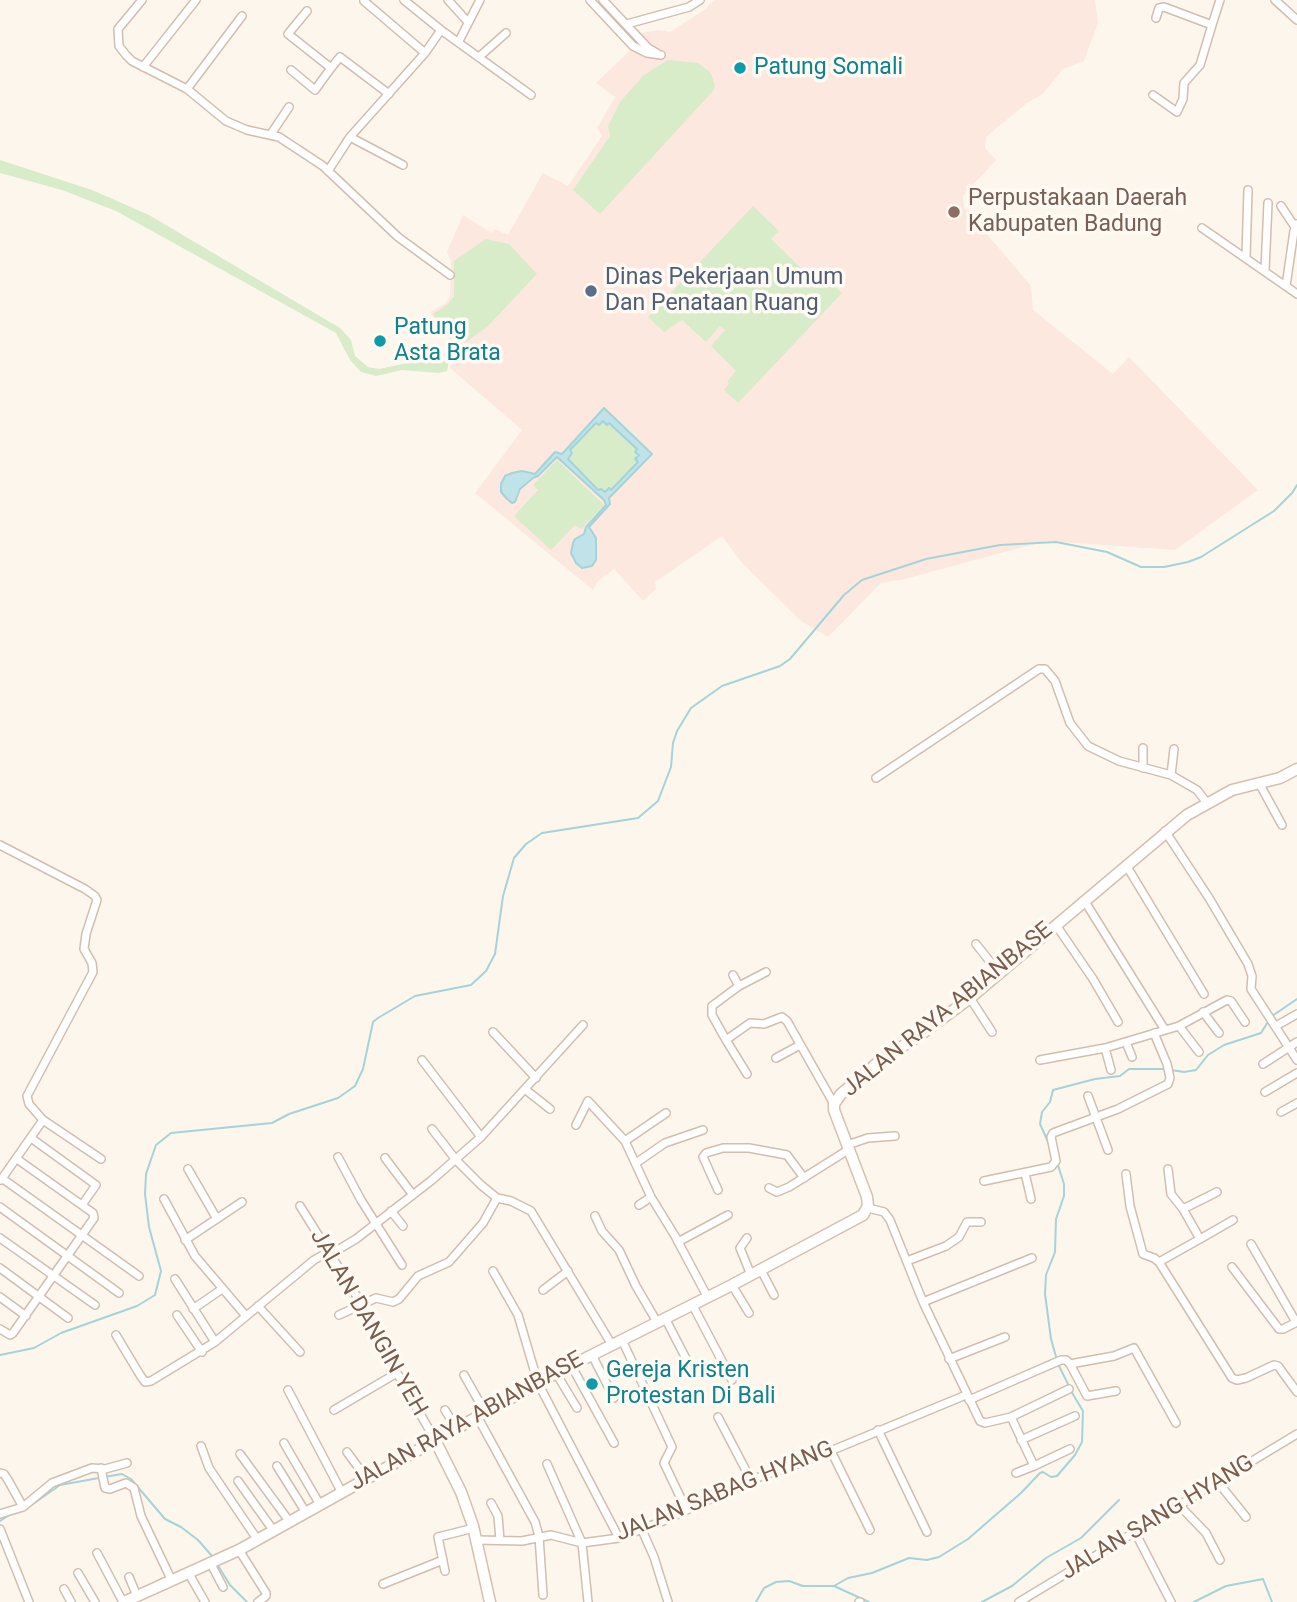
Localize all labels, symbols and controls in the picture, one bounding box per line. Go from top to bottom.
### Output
place label: Patung Somali [754,54,903,82]
marker: Patung Somali [732,60,748,76]
place label: Perpustakaan Daerah Kabupaten Badung [968,185,1187,239]
marker: Perpustakaan Daerah Kabupaten Badung [946,204,962,220]
place label: Dinas Pekerjaan Umum Dan Penataan Ruang [605,264,843,318]
marker: Dinas Pekerjaan Umum Dan Penataan Ruang [583,283,599,299]
place label: Patung Asta Brata [394,314,501,368]
marker: Patung Asta Brata [372,333,388,349]
street label: JALAN RAYA ABIANBASE [838,917,1058,1103]
street label: JALAN DANGIN YEH [303,1225,433,1421]
street label: JALAN RAYA ABIANBASE [346,1346,588,1498]
place label: Gereja Kristen Protestan Di Bali [606,1357,776,1411]
marker: Gereja Kristen Protestan Di Bali [584,1376,600,1392]
street label: JALAN SABAG HYANG [612,1436,838,1548]
street label: JALAN SANG HYANG [1057,1450,1259,1586]

